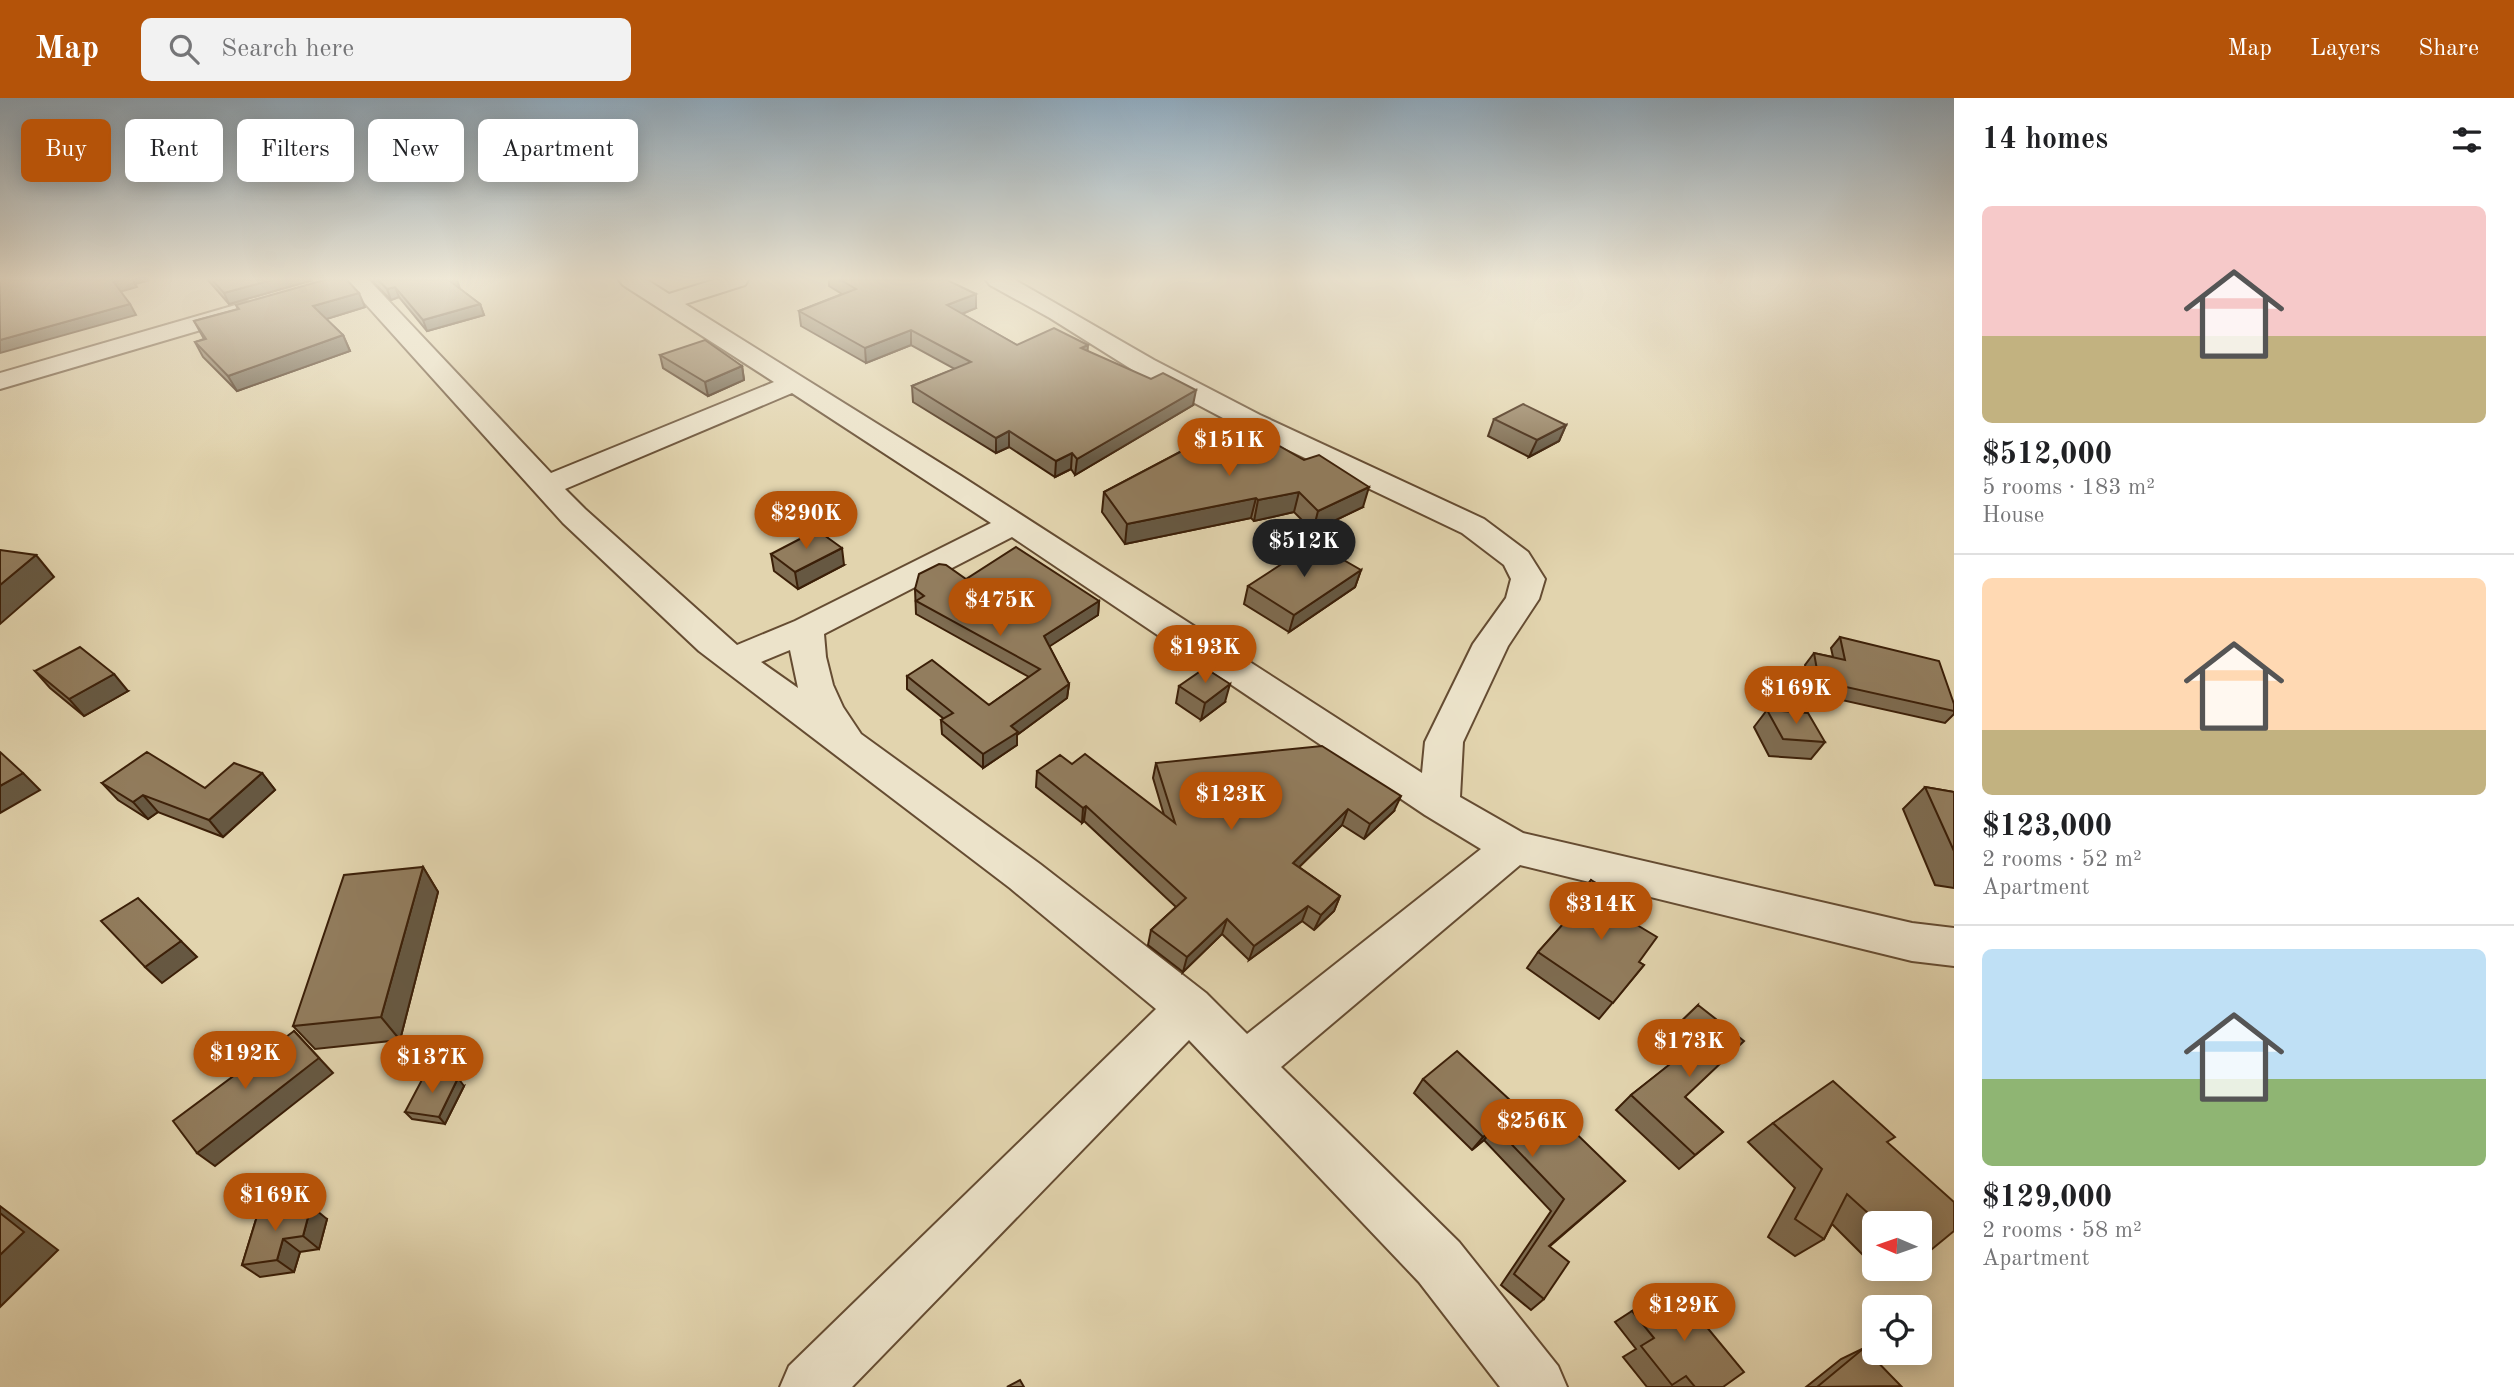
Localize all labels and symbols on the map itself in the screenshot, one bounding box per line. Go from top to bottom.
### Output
pin: $151K [1180,418,1278,478]
pin: $290K [757,491,855,551]
pin: $512K [1255,519,1353,579]
pin: $475K [951,578,1049,638]
pin: $193K [1156,626,1254,685]
pin: $169K [1747,666,1845,726]
pin: $123K [1182,772,1280,832]
pin: $314K [1552,882,1650,942]
pin: $173K [1640,1020,1738,1079]
pin: $192K [196,1032,294,1091]
pin: $137K [383,1035,481,1095]
pin: $256K [1483,1100,1581,1159]
pin: $169K [226,1174,324,1233]
north arrow [1862,1211,1932,1281]
pin: $129K [1635,1284,1733,1343]

